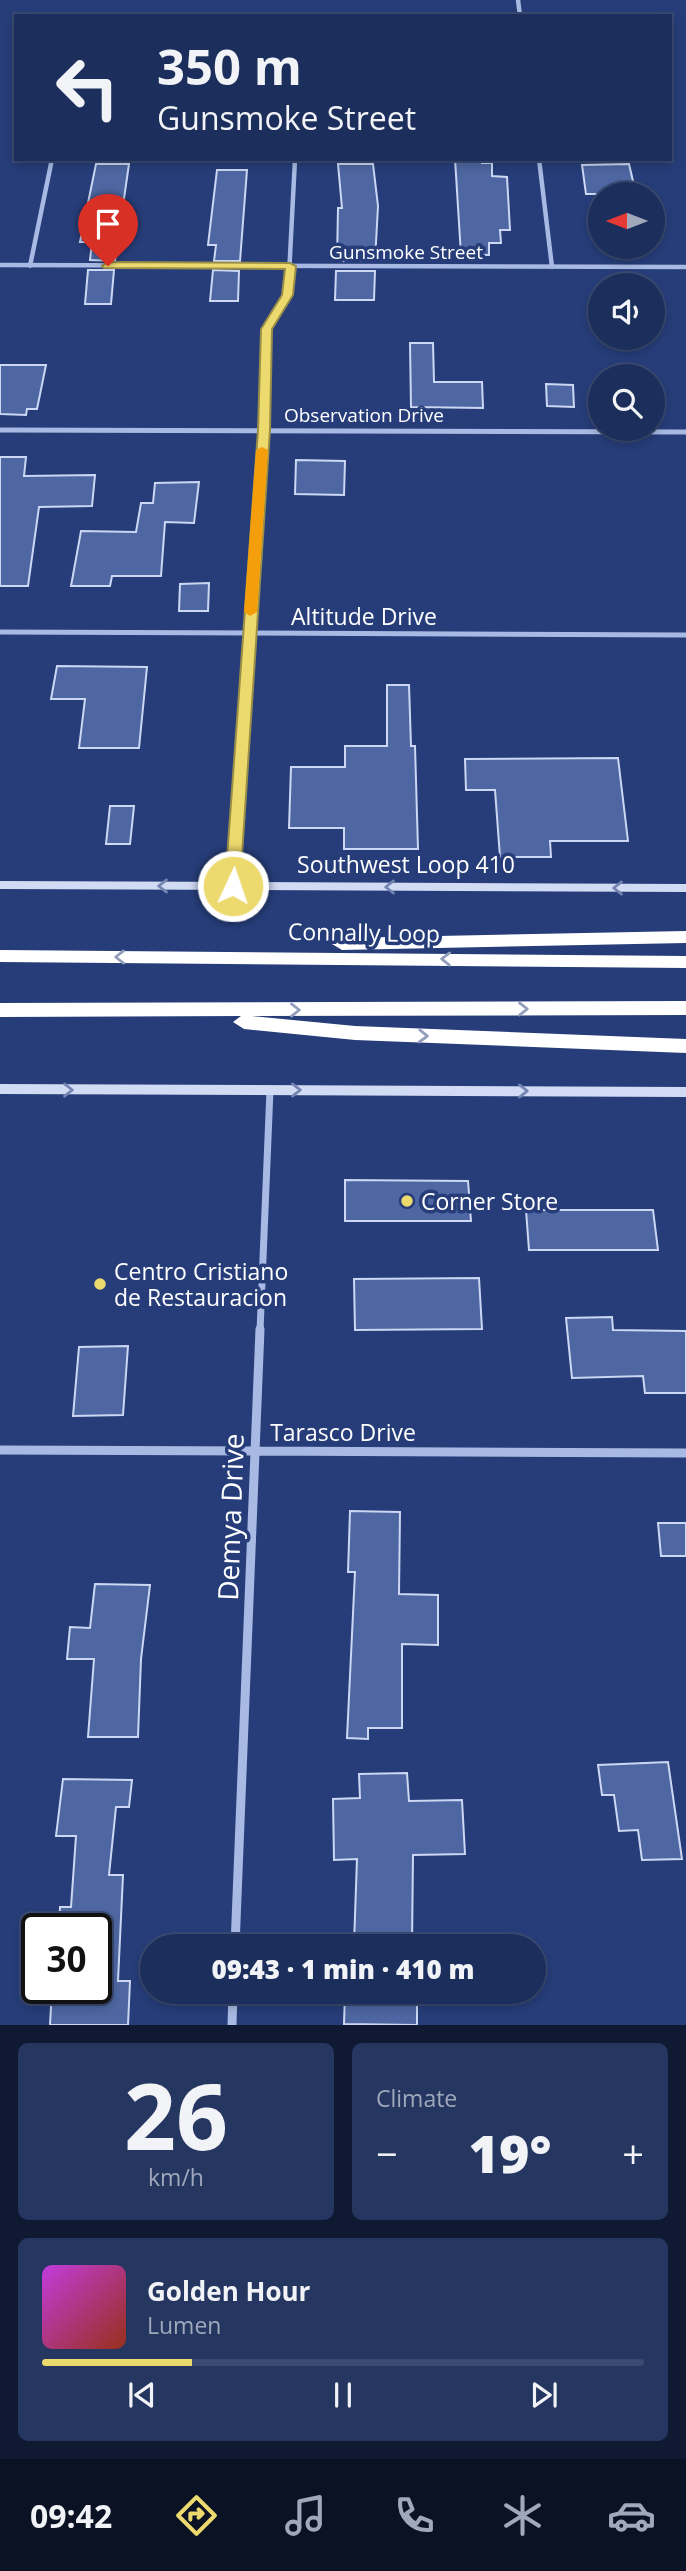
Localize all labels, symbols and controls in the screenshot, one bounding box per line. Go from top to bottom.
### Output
text: 350 m [157,33,302,99]
icon: left [42,42,133,133]
text: Gunsmoke Street [157,96,416,139]
north arrow [588,182,665,259]
map controls [588,182,665,441]
pin [78,194,138,266]
icon: arrive [89,205,127,243]
street label: Gunsmoke Street [329,239,483,265]
button: sound [588,273,665,350]
button: search [588,364,665,441]
street label: Observation Drive [284,402,444,428]
street label: Altitude Drive [291,600,437,632]
street label: Southwest Loop 410 [297,848,515,880]
position arrow [196,849,270,923]
one-way arrow [157,878,168,894]
one-way arrow [385,879,395,895]
one-way arrow [612,880,623,896]
street label: Connally Loop [288,915,440,949]
one-way arrow [115,949,125,965]
one-way arrow [441,952,452,967]
one-way arrow [518,1001,529,1017]
one-way arrow [291,1002,301,1018]
one-way arrow [418,1028,429,1043]
one-way arrow [63,1082,74,1098]
one-way arrow [291,1082,301,1098]
one-way arrow [518,1083,529,1099]
place label: Corner Store [421,1185,558,1217]
marker: Corner Store [399,1193,415,1209]
place label: Centro Cristiano de Restauracion [114,1255,288,1313]
marker: Centro Cristiano de Restauracion [92,1276,108,1292]
street label: Tarasco Drive [270,1416,416,1448]
street label: Demya Drive [208,1433,252,1601]
speed limit sign: 30 [21,1913,112,2004]
text: 09:43 · 1 min · 410 m [212,1951,474,1987]
text: 26 [124,2053,228,2177]
text: Climate [376,2082,457,2114]
text: 19° [469,2117,551,2188]
text: − [376,2127,398,2179]
text: + [622,2127,644,2179]
text: km/h [148,2161,204,2193]
text: Golden Hour [147,2273,310,2309]
text: Lumen [147,2309,221,2341]
icon: previous [123,2376,161,2414]
icon: pause [324,2376,362,2414]
icon: next [525,2376,563,2414]
icon: directions [172,2491,221,2540]
icon: music [281,2491,330,2540]
icon: phone [390,2491,439,2540]
icon: climate [498,2491,547,2540]
icon: car [607,2491,656,2540]
text: 09:42 [30,2494,112,2537]

